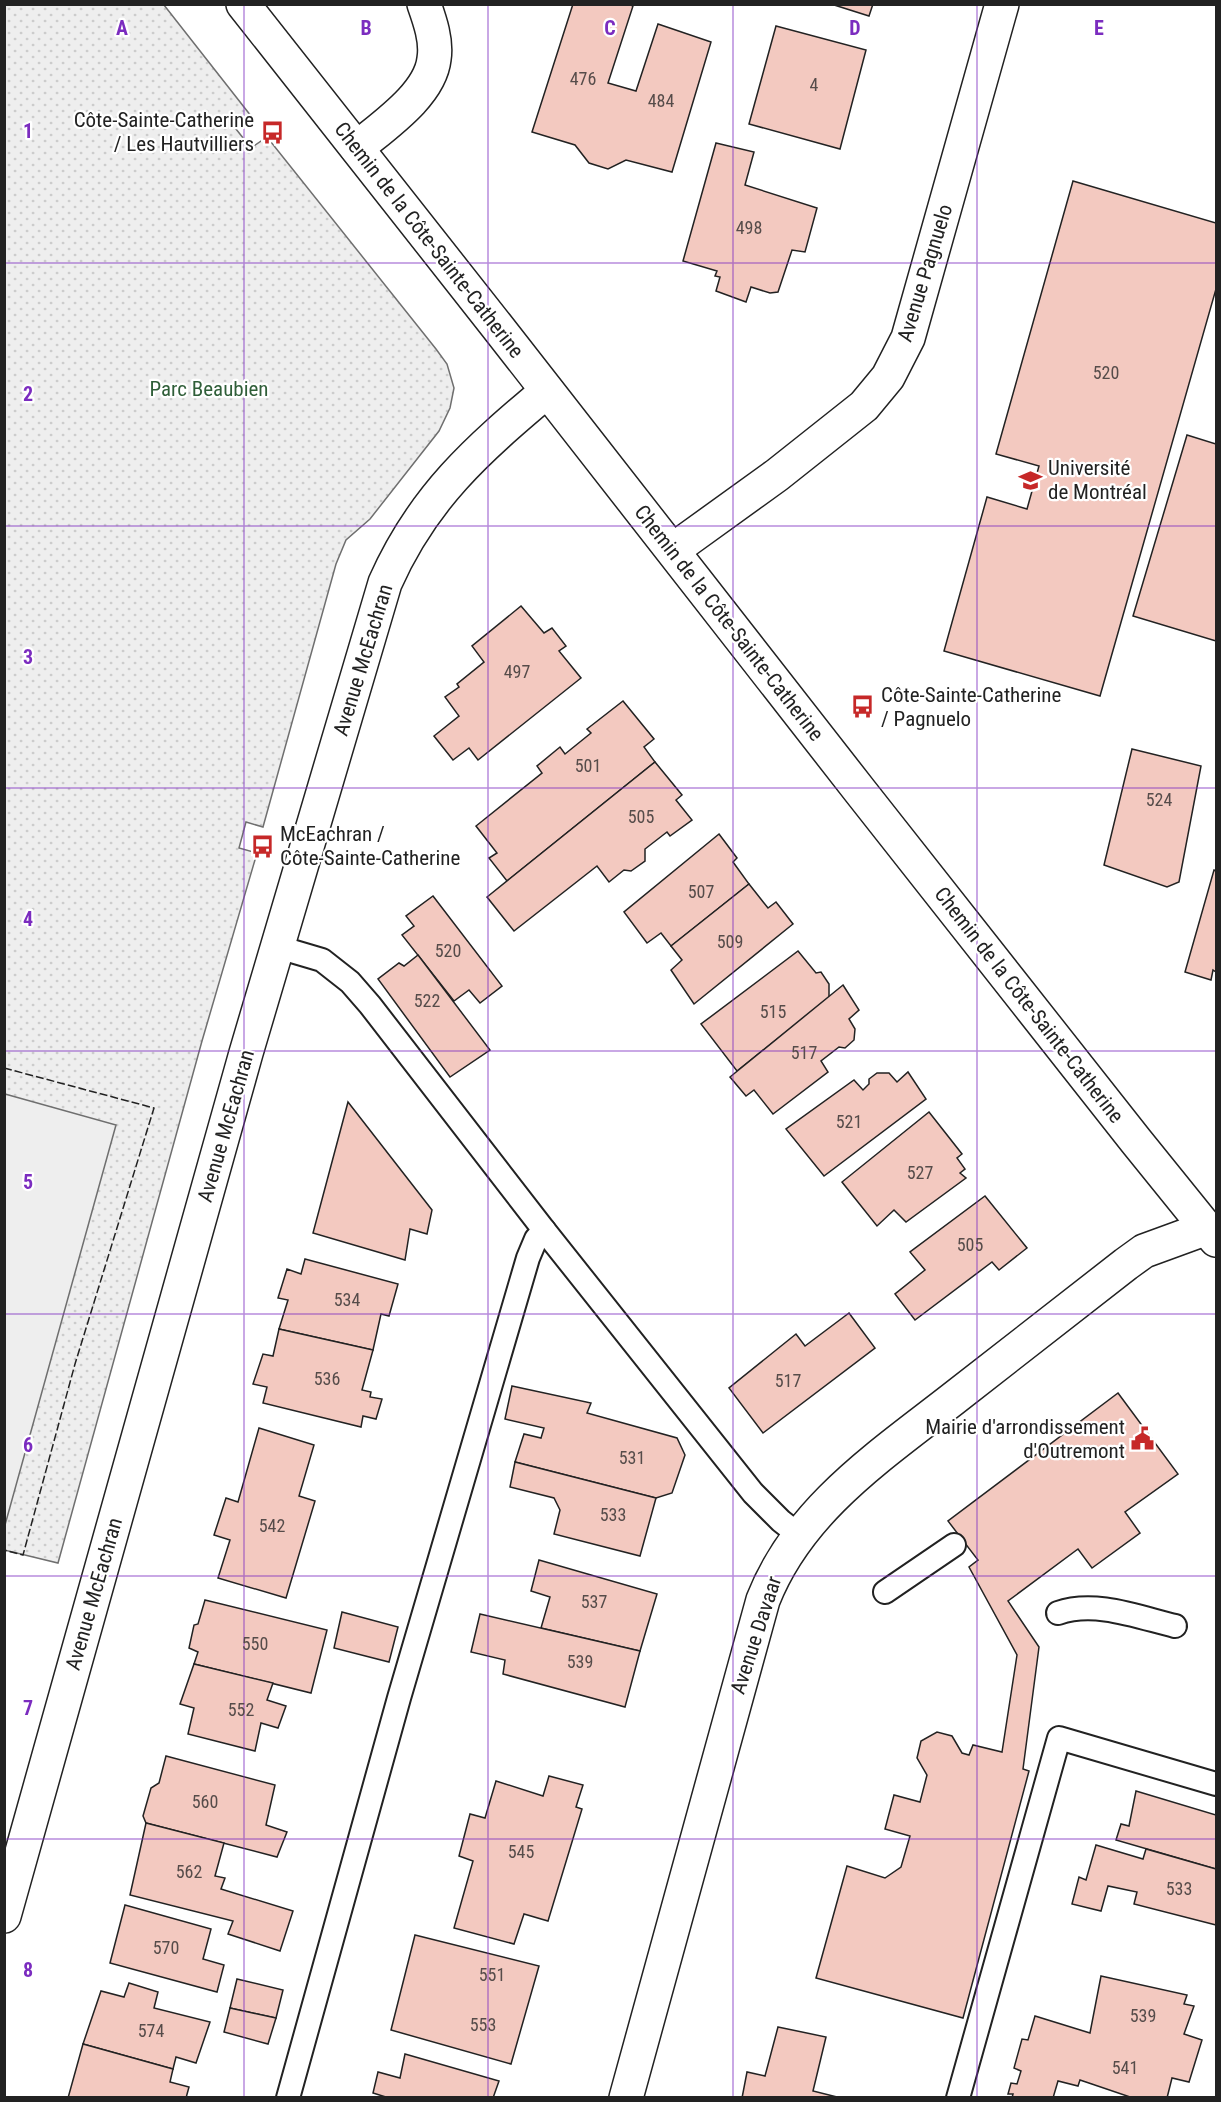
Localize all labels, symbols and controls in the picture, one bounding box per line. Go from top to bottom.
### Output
text: A [116,16,128,40]
text: B [360,16,372,40]
text: C [604,16,616,40]
text: D [849,16,861,40]
text: E [1094,16,1104,40]
house number: 476 [570,68,596,89]
house number: 4 [810,74,819,95]
house number: 484 [648,90,674,111]
place label: Côte-Sainte-Catherine / Les Hautvilliers [74,108,254,156]
street label: Chemin de la Côte-Sainte-Catherine [329,117,529,363]
text: 1 [23,119,33,143]
bus stop icon: Côte-Sainte-Catherine / Les Hautvilliers [259,119,285,145]
street label: Avenue Pagnuelo [893,201,957,345]
house number: 498 [736,217,762,238]
house number: 520 [1093,362,1119,383]
park label: Parc Beaubien [149,377,269,401]
text: 2 [23,382,33,406]
place label: Université de Montréal [1048,456,1147,504]
school or university icon: Université de Montréal [1017,467,1043,493]
street label: Chemin de la Côte-Sainte-Catherine [629,500,829,746]
street label: Avenue McEachran [329,581,397,739]
text: 3 [23,645,33,669]
house number: 497 [504,661,530,682]
place label: Côte-Sainte-Catherine / Pagnuelo [881,683,1061,731]
bus stop icon: Côte-Sainte-Catherine / Pagnuelo [850,694,876,720]
house number: 501 [575,755,601,776]
house number: 524 [1146,789,1172,810]
house number: 505 [628,806,654,827]
place label: McEachran / Côte-Sainte-Catherine [280,822,460,870]
bus stop icon: McEachran / Côte-Sainte-Catherine [249,833,275,859]
house number: 507 [688,881,714,902]
street label: Chemin de la Côte-Sainte-Catherine [929,882,1129,1128]
text: 4 [23,907,33,931]
house number: 509 [717,931,743,952]
house number: 520 [435,940,461,961]
house number: 522 [414,990,440,1011]
house number: 515 [760,1001,786,1022]
house number: 517 [791,1042,817,1063]
street label: Avenue McEachran [193,1047,259,1205]
house number: 521 [836,1111,862,1132]
house number: 527 [907,1162,933,1183]
text: 5 [23,1170,33,1194]
house number: 505 [957,1234,983,1255]
house number: 534 [334,1289,360,1310]
house number: 536 [314,1368,340,1389]
house number: 517 [775,1370,801,1391]
place label: Mairie d'arrondissement d'Outremont [925,1415,1125,1463]
public building icon: Mairie d'arrondissement d'Outremont [1130,1426,1156,1452]
text: 6 [23,1433,33,1457]
house number: 531 [619,1447,645,1468]
house number: 533 [600,1504,626,1525]
street label: Avenue McEachran [61,1515,127,1673]
house number: 542 [259,1515,285,1536]
street label: Avenue Davaar [726,1573,786,1697]
house number: 537 [581,1591,607,1612]
house number: 550 [242,1633,268,1654]
house number: 539 [567,1651,593,1672]
text: 7 [23,1696,33,1720]
house number: 552 [228,1699,254,1720]
house number: 560 [192,1791,218,1812]
house number: 545 [508,1841,534,1862]
house number: 562 [176,1861,202,1882]
house number: 533 [1166,1878,1192,1899]
house number: 570 [153,1937,179,1958]
text: 8 [23,1958,33,1982]
house number: 551 [479,1964,505,1985]
house number: 539 [1130,2005,1156,2026]
house number: 553 [470,2014,496,2035]
house number: 574 [138,2020,164,2041]
house number: 541 [1112,2057,1138,2078]

